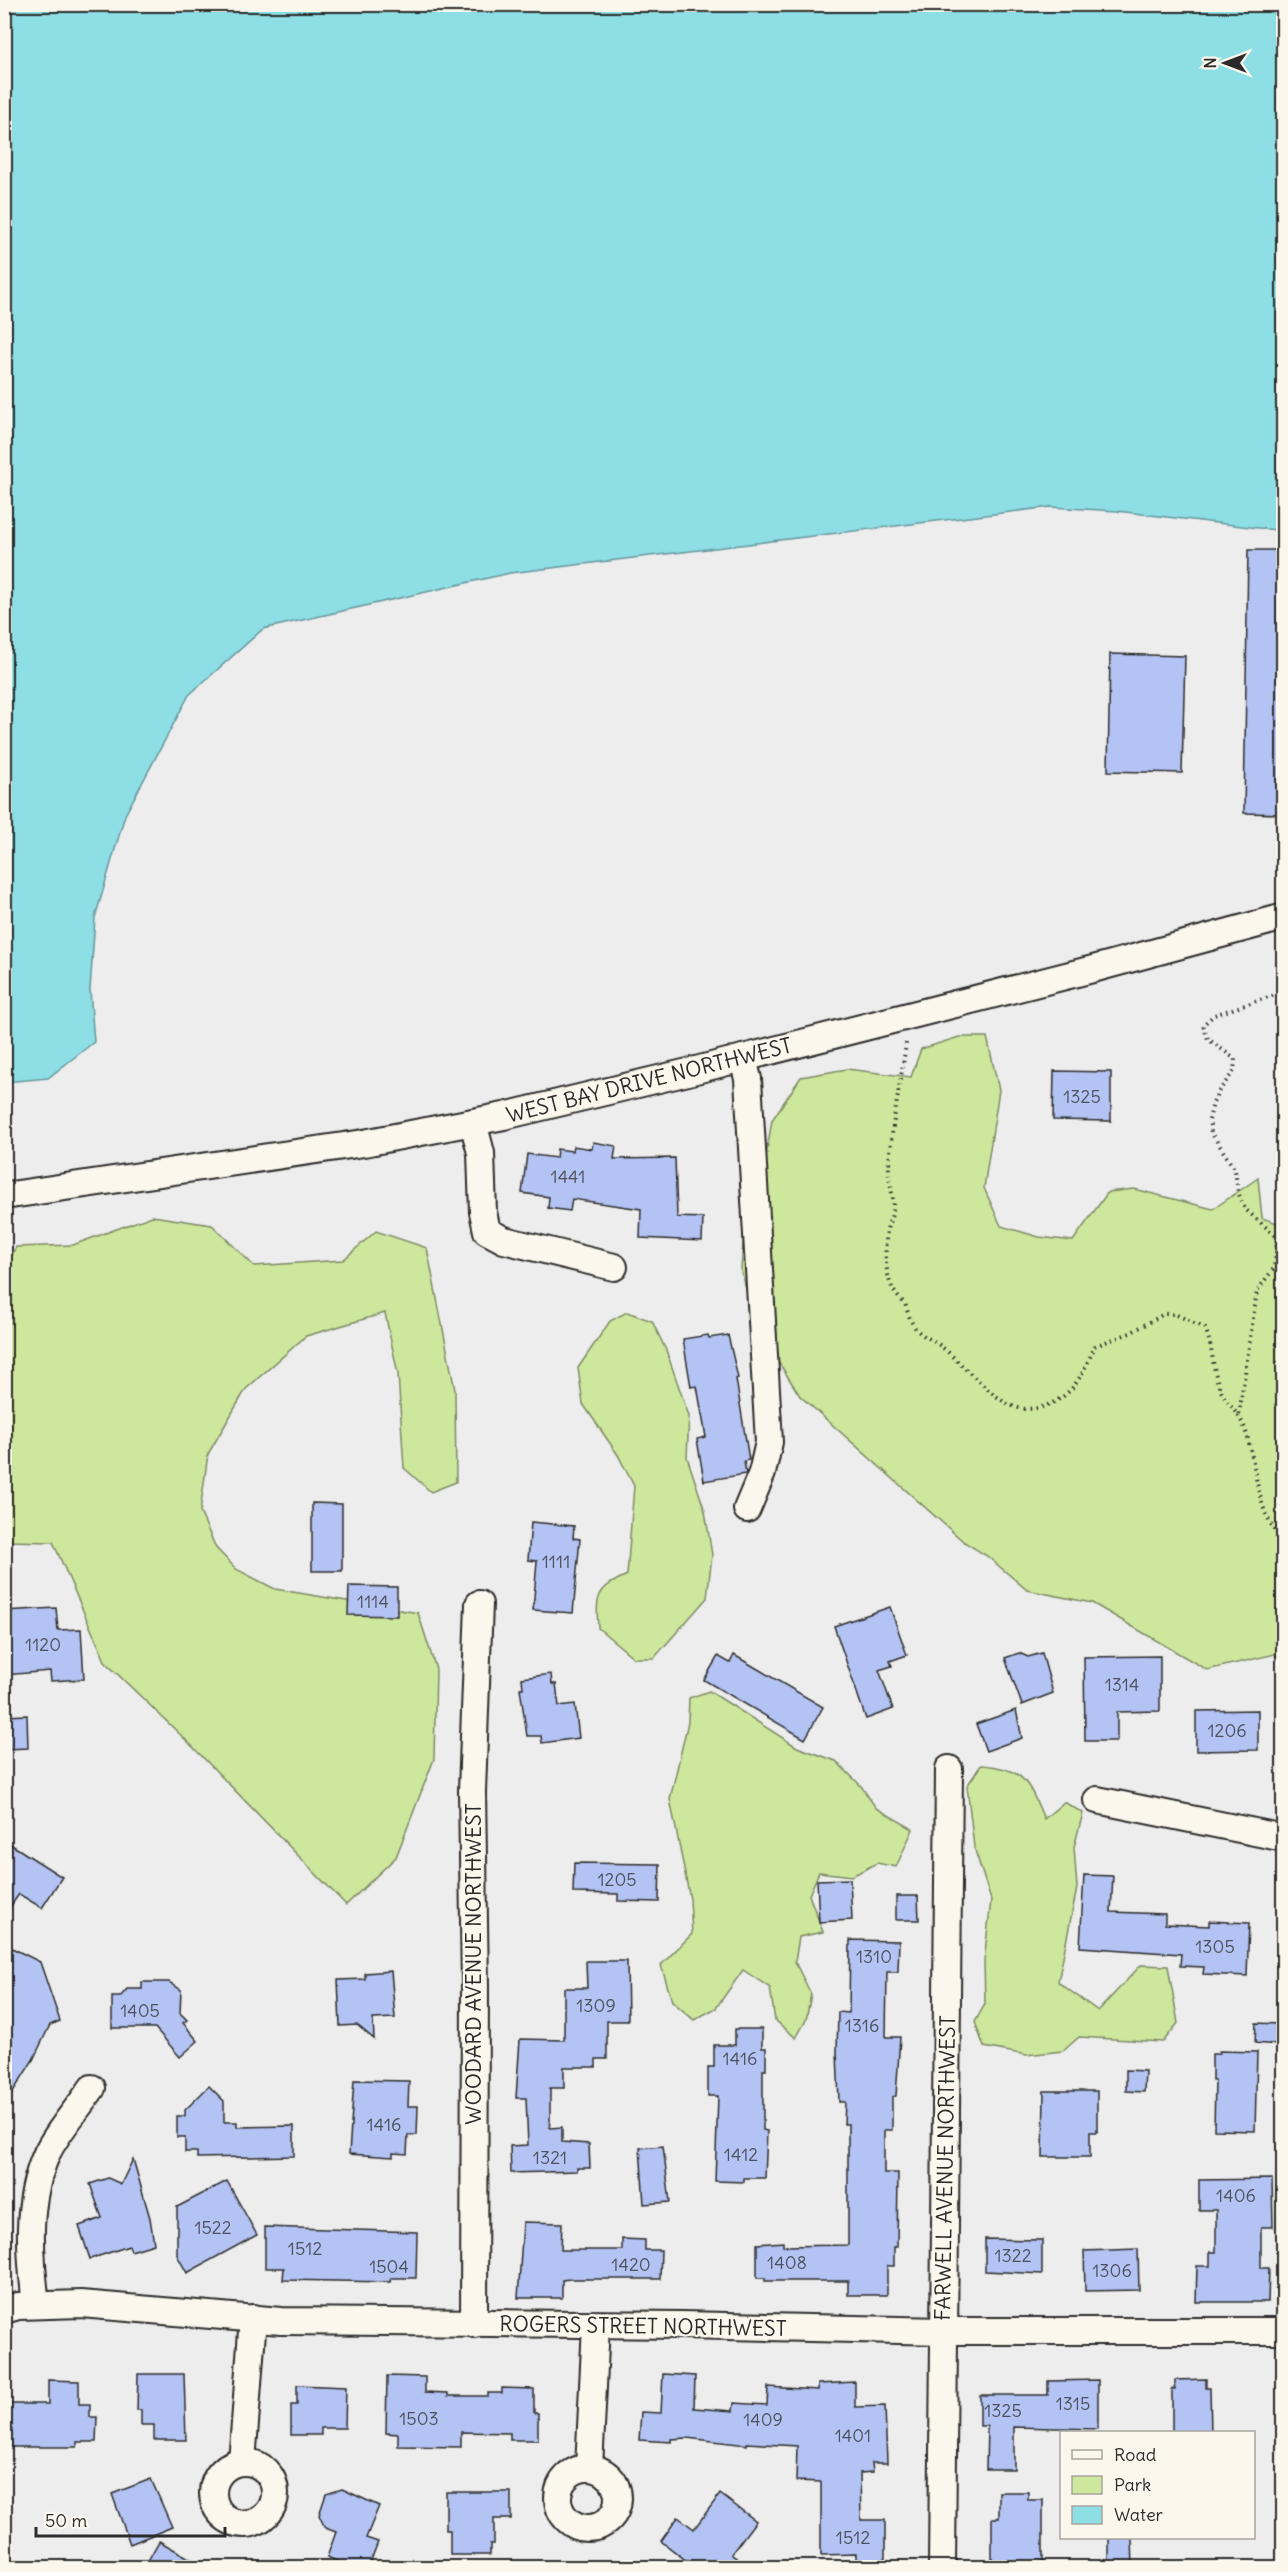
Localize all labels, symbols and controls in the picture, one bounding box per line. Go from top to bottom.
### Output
north arrow [1195,33,1255,93]
text: N [1200,57,1220,69]
street label: WEST BAY DRIVE NORTHWEST [503,1031,795,1129]
house number: 1325 [1063,1085,1101,1108]
house number: 1441 [551,1165,585,1188]
house number: 1111 [542,1550,570,1573]
house number: 1114 [357,1590,389,1613]
house number: 1120 [25,1633,61,1656]
house number: 1314 [1105,1673,1139,1696]
house number: 1206 [1207,1719,1247,1742]
street label: WOODARD AVENUE NORTHWEST [460,1803,487,2125]
house number: 1205 [597,1868,637,1891]
house number: 1305 [1195,1935,1235,1958]
house number: 1310 [856,1945,892,1968]
house number: 1309 [576,1994,616,2017]
house number: 1405 [120,1999,160,2022]
house number: 1316 [845,2014,879,2037]
street label: FARWELL AVENUE NORTHWEST [929,2015,961,2321]
house number: 1416 [723,2047,757,2070]
house number: 1416 [367,2113,401,2136]
house number: 1412 [724,2143,758,2166]
house number: 1321 [533,2146,567,2169]
house number: 1406 [1216,2184,1256,2207]
house number: 1522 [194,2216,232,2239]
house number: 1512 [288,2237,322,2260]
house number: 1322 [994,2244,1032,2267]
house number: 1408 [767,2251,807,2274]
house number: 1420 [611,2253,651,2276]
house number: 1504 [369,2255,409,2278]
house number: 1306 [1092,2259,1132,2282]
street label: ROGERS STREET NORTHWEST [499,2310,787,2342]
house number: 1315 [1056,2392,1090,2415]
house number: 1325 [984,2399,1022,2422]
house number: 1503 [399,2407,439,2430]
house number: 1409 [743,2408,783,2431]
house number: 1401 [835,2424,871,2447]
legend [1060,2431,1255,2539]
text: Road [1114,2443,1157,2466]
text: Park [1114,2473,1151,2496]
scale bar [36,2500,225,2538]
text: Water [1114,2503,1164,2526]
text: 50 m [45,2509,87,2532]
house number: 1512 [836,2526,870,2549]

